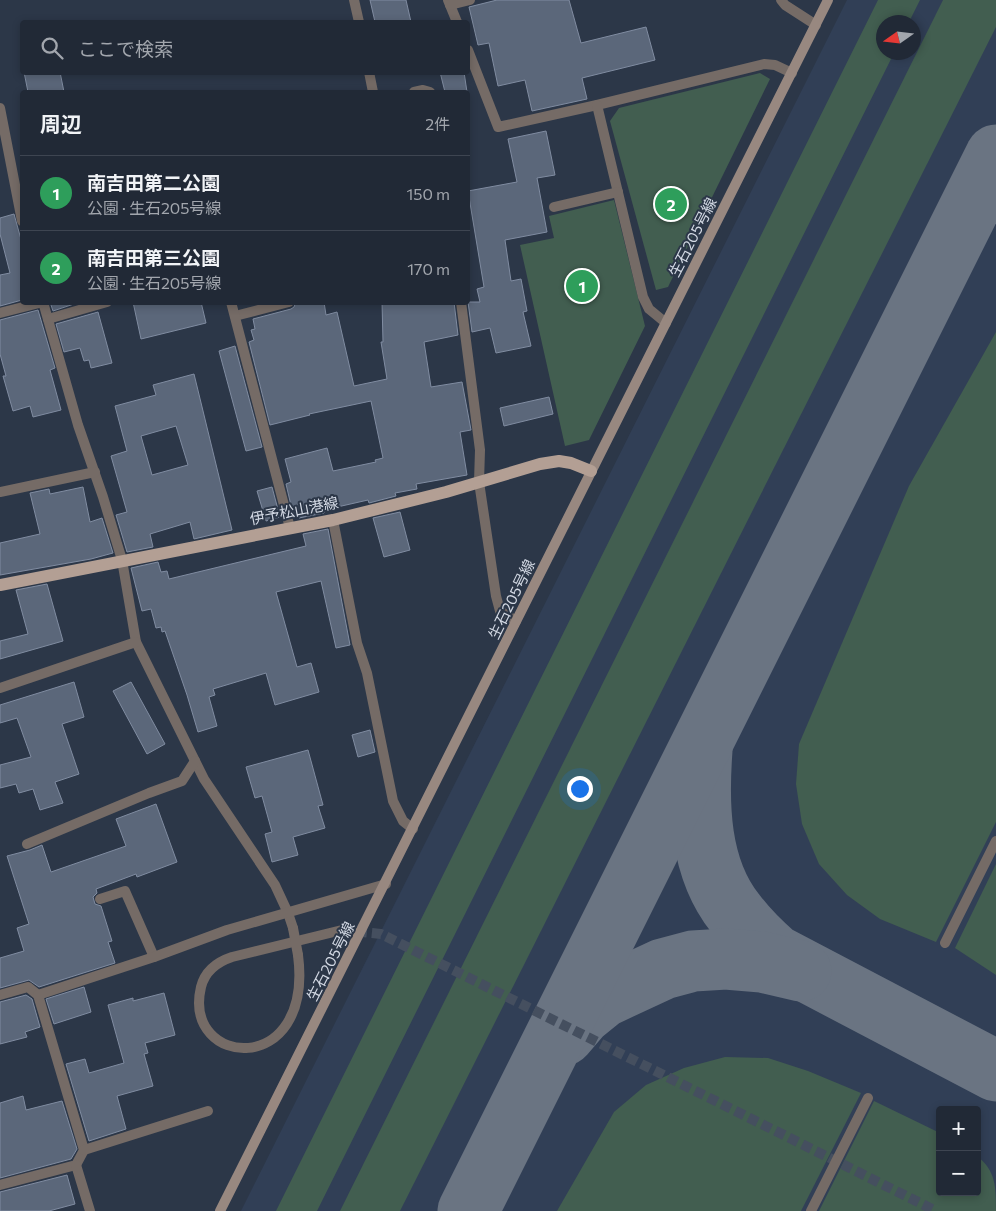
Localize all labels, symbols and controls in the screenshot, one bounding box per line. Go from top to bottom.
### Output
north arrow [876,15,921,60]
search box [20,20,470,75]
icon: search [38,34,66,62]
text: ここで検索 [78,37,173,60]
text: 周辺 [40,111,82,136]
text: 2件 [425,114,450,133]
text: 南吉田第二公園 [87,171,220,194]
text: 1 [52,184,60,203]
text: 150 m [407,184,450,203]
pin: 2 [655,185,687,223]
street label: 生石205号線 [664,194,720,280]
text: 公園 · 生石205号線 [87,198,221,217]
text: 南吉田第三公園 [87,246,220,269]
text: 2 [51,259,61,278]
text: 170 m [407,259,450,278]
pin: 1 [566,267,598,305]
text: 公園 · 生石205号線 [87,273,221,292]
street label: 伊予松山港線 [248,493,340,527]
street label: 生石205号線 [484,556,538,642]
your location [567,776,593,802]
street label: 生石205号線 [302,918,358,1004]
map controls [936,1106,981,1196]
button: + [936,1106,981,1151]
button: − [936,1151,981,1196]

